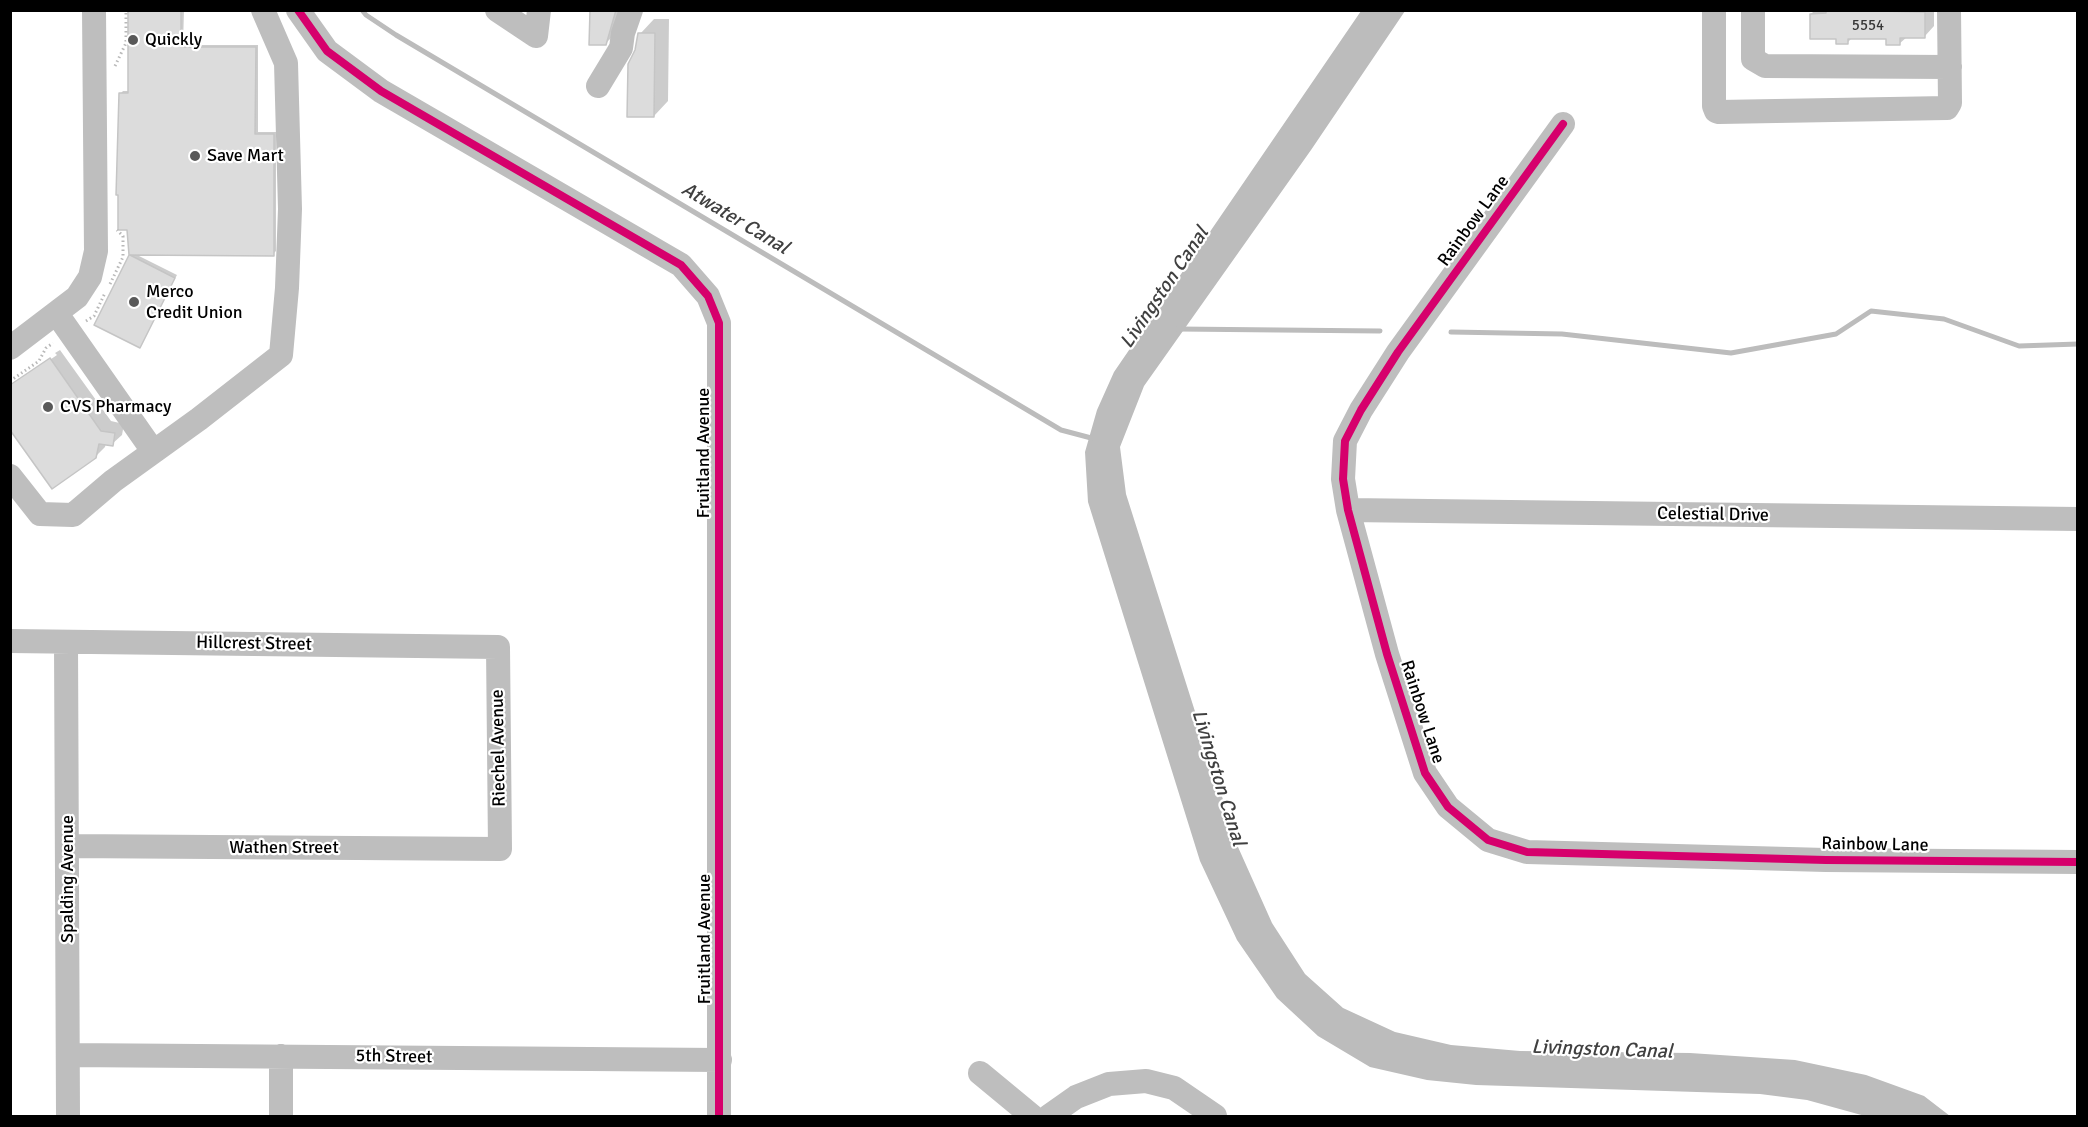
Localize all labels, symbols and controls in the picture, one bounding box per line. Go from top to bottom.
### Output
house number: 5554 [1852,17,1884,35]
place label: Quickly [145,29,202,51]
marker: Quickly [126,33,140,47]
place label: Save Mart [207,145,284,167]
marker: Save Mart [188,149,202,163]
street label: Rainbow Lane [1434,171,1514,271]
water label: Atwater Canal [677,178,793,260]
water label: Livingston Canal [1116,223,1214,353]
place label: Merco Credit Union [146,281,243,324]
marker: Merco Credit Union [127,295,141,309]
street label: Fruitland Avenue [693,388,715,518]
place label: CVS Pharmacy [60,396,171,418]
marker: CVS Pharmacy [41,400,55,414]
street label: Celestial Drive [1657,503,1769,527]
street label: Hillcrest Street [196,632,312,656]
street label: Rainbow Lane [1395,658,1449,766]
street label: Riechel Avenue [487,689,511,807]
water label: Livingston Canal [1186,707,1250,849]
street label: Spalding Avenue [57,815,79,943]
street label: Rainbow Lane [1821,833,1929,857]
street label: Wathen Street [229,837,339,859]
street label: Fruitland Avenue [694,874,716,1004]
water label: Livingston Canal [1531,1036,1673,1064]
street label: 5th Street [355,1046,433,1068]

